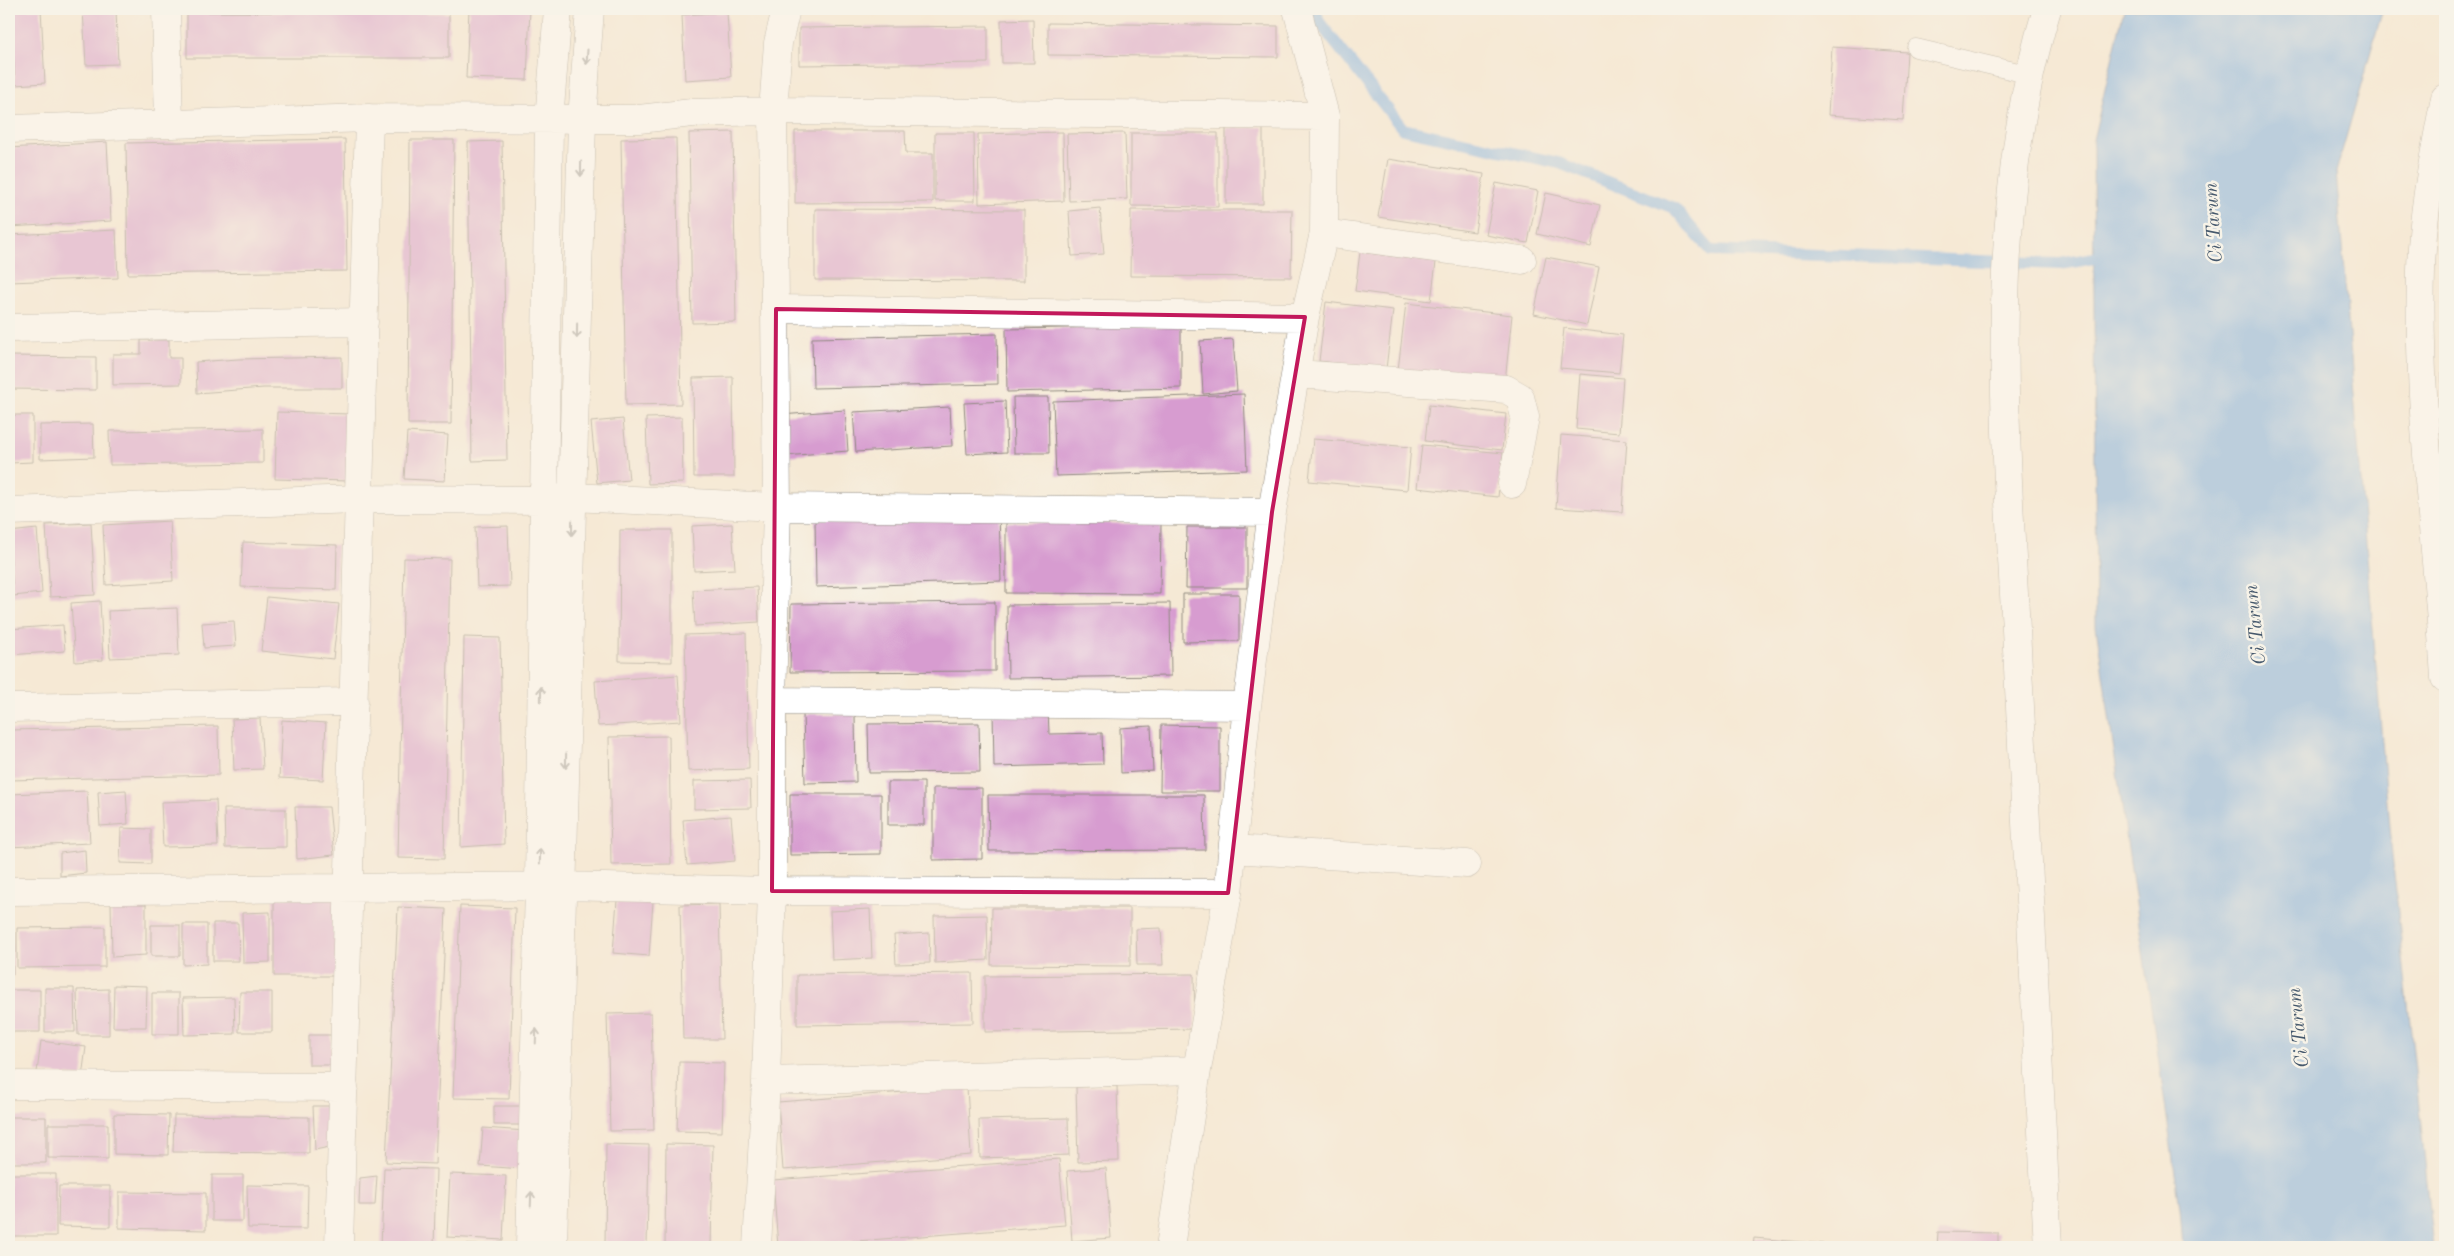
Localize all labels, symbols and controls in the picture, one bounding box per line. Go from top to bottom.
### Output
one-way arrow [582,49,591,65]
one-way arrow [576,160,586,176]
water label: Ci Tarum [2202,182,2227,264]
one-way arrow [572,322,582,339]
one-way arrow [567,520,577,536]
water label: Ci Tarum [2243,584,2270,666]
one-way arrow [536,686,546,702]
one-way arrow [561,752,571,769]
one-way arrow [535,848,545,864]
water label: Ci Tarum [2286,987,2313,1069]
one-way arrow [531,1028,541,1044]
one-way arrow [527,1191,536,1207]

